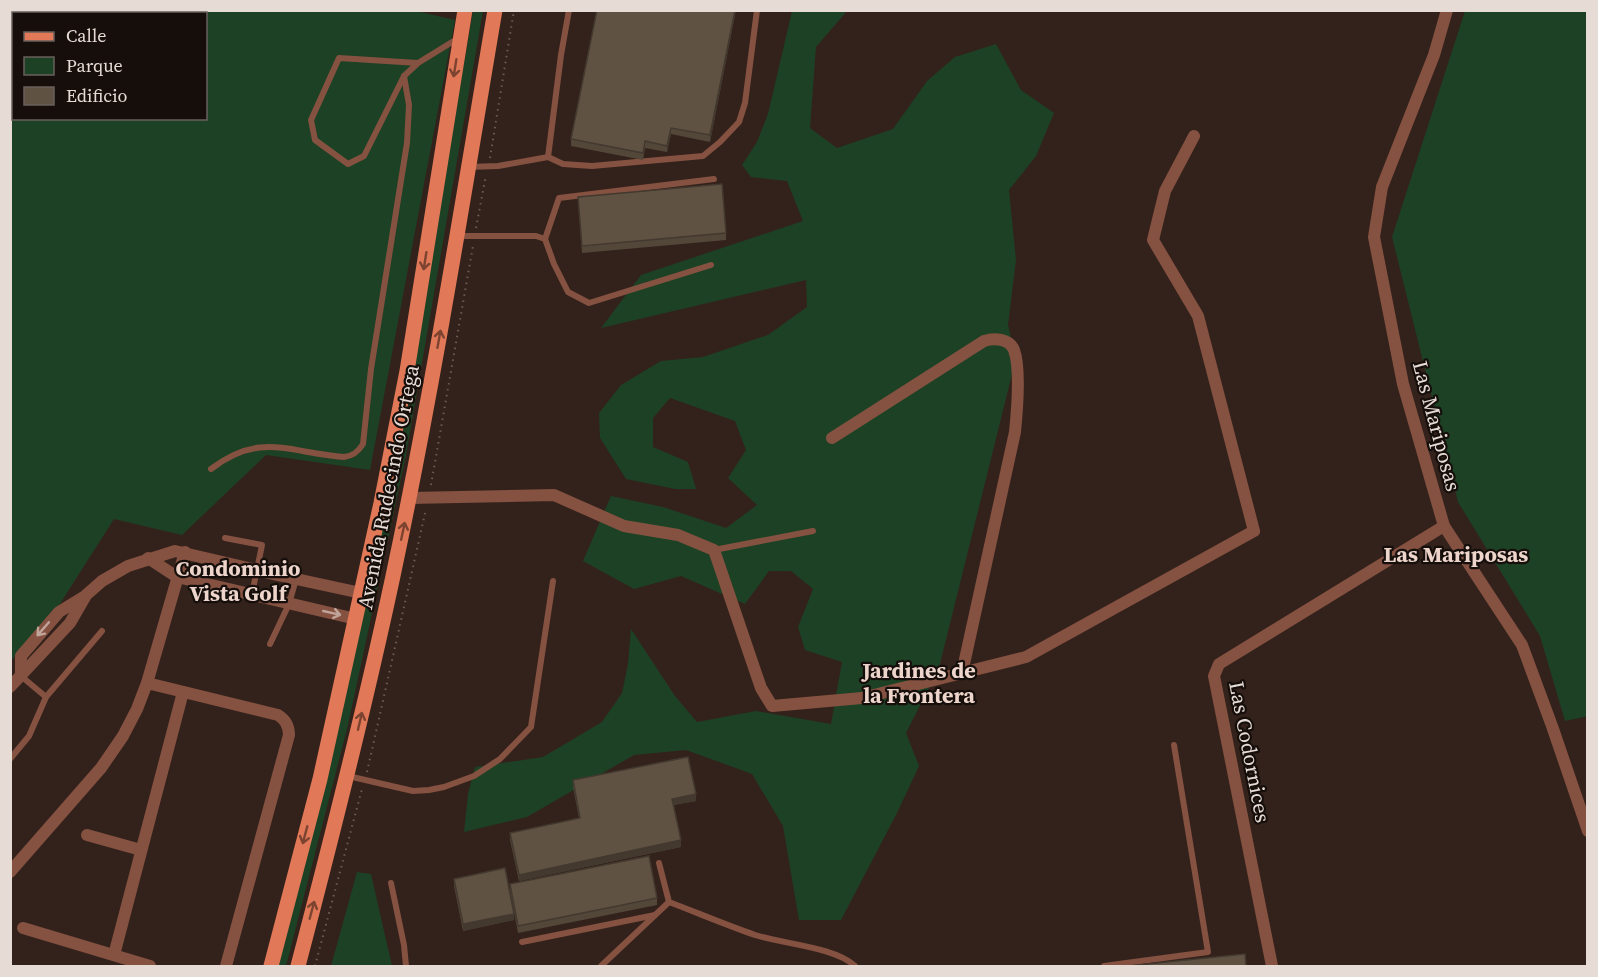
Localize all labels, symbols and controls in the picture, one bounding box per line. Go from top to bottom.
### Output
legend [12,12,207,120]
text: Calle [66,23,106,48]
text: Parque [66,53,123,78]
one-way arrow [450,58,461,78]
text: Edificio [66,83,127,108]
one-way arrow [419,250,430,270]
one-way arrow [434,330,445,349]
street label: Las Mariposas [1406,358,1468,494]
street label: Avenida Rudecindo Ortega [350,362,426,612]
one-way arrow [397,521,409,540]
district label: Las Mariposas [1384,539,1528,569]
district label: Condominio Vista Golf [175,553,301,608]
one-way arrow [322,608,341,619]
one-way arrow [37,621,51,637]
district label: Jardines de la Frontera [860,655,976,710]
street label: Las Codornices [1222,679,1278,825]
one-way arrow [355,712,366,731]
one-way arrow [299,826,311,845]
one-way arrow [307,901,319,920]

